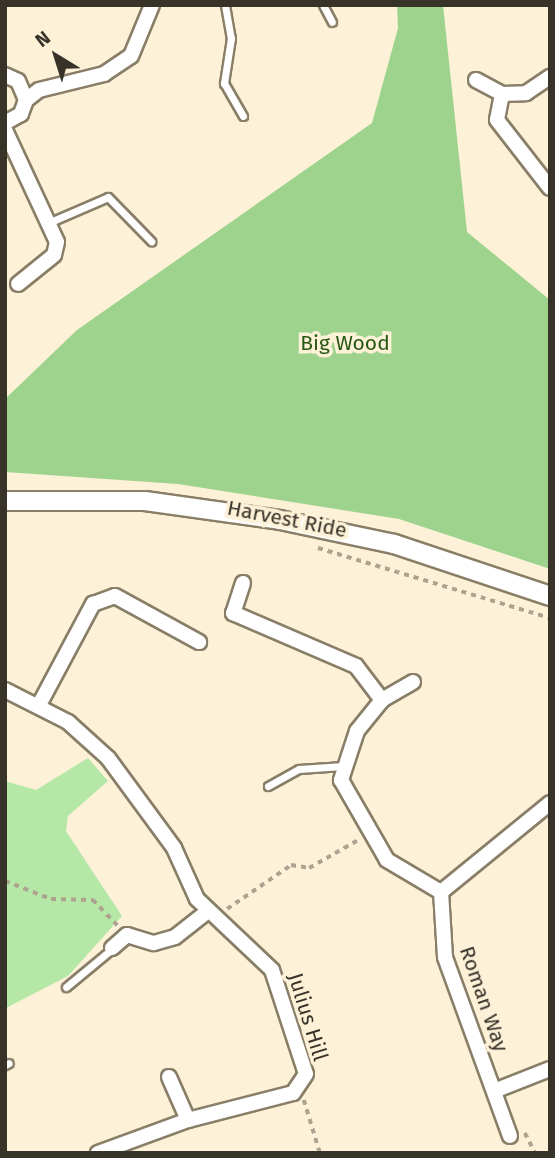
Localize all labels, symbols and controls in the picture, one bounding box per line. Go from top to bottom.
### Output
north arrow [21,21,91,91]
text: N [31,26,55,52]
park label: Big Wood [300,330,390,356]
street label: Harvest Ride [225,495,349,543]
street label: Roman Way [454,943,514,1055]
street label: Julius Hill [283,970,333,1064]

